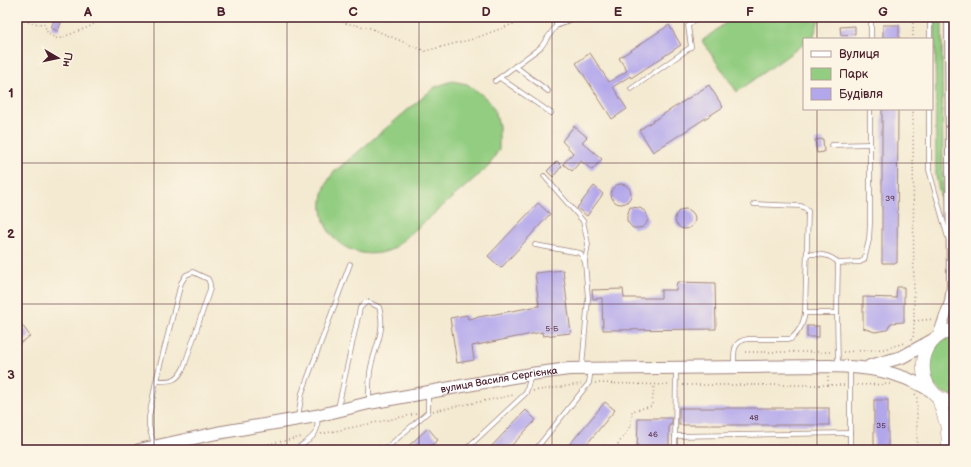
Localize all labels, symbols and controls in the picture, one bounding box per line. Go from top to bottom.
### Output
text: A [83,4,92,20]
text: B [216,4,226,20]
text: C [348,4,358,20]
text: D [481,4,491,20]
text: E [614,4,623,20]
text: F [746,4,754,20]
text: G [878,4,888,20]
north arrow [38,38,78,78]
legend [803,38,933,110]
text: Вулиця [839,47,880,62]
text: Пн [60,51,75,68]
text: Парк [839,67,869,82]
text: 1 [8,85,14,101]
text: Будівля [839,87,883,102]
house number: 39 [885,194,895,203]
text: 2 [7,226,15,242]
house number: 5-Б [545,324,559,333]
street label: вулиця Василя Сергієнка [440,365,558,396]
text: 3 [7,367,15,383]
house number: 48 [749,413,759,422]
house number: 35 [876,421,886,430]
house number: 46 [648,430,658,439]

